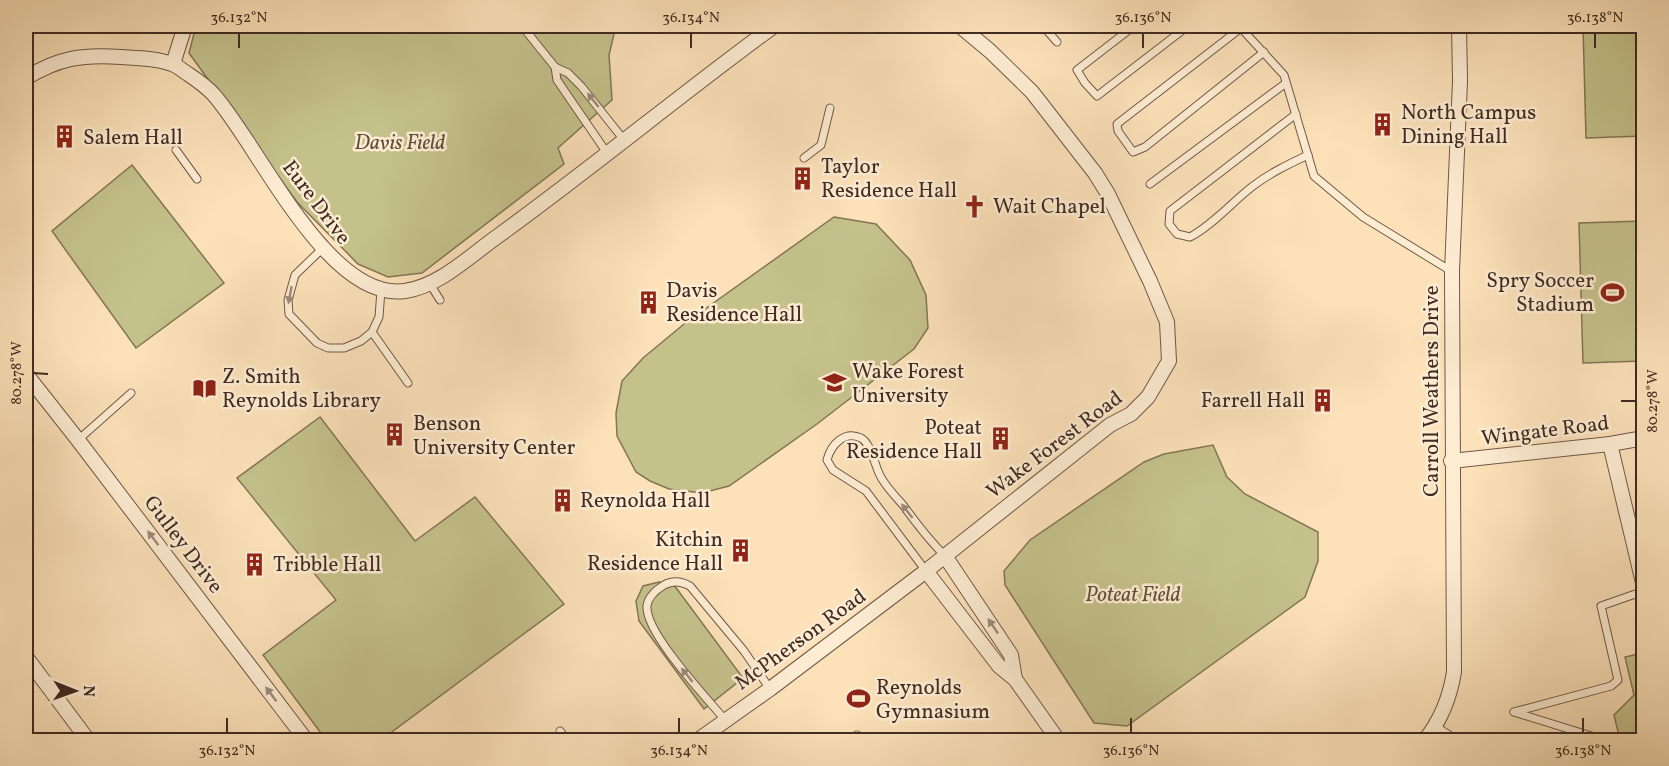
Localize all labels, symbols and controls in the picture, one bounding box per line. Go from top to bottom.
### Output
text: 36.132°N [211,8,267,29]
text: 36.134°N [662,8,720,29]
text: 36.136°N [1115,8,1171,29]
text: 36.138°N [1567,8,1623,29]
one-way arrow [587,93,599,108]
place label: North Campus Dining Hall [1401,99,1536,152]
building icon: North Campus Dining Hall [1370,111,1396,137]
building icon: Salem Hall [52,124,78,150]
place label: Salem Hall [83,124,183,153]
park label: Davis Field [355,129,445,158]
place label: Taylor Residence Hall [821,153,957,206]
street label: Eure Drive [275,155,357,251]
building icon: Taylor Residence Hall [790,165,816,191]
church icon: Wait Chapel [962,193,988,219]
place label: Wait Chapel [993,193,1106,222]
place label: Spry Soccer Stadium [1486,267,1594,320]
place label: Davis Residence Hall [666,277,802,330]
sports icon: Spry Soccer Stadium [1599,279,1625,305]
street label: Carroll Weathers Drive [1418,285,1447,497]
one-way arrow [286,286,295,305]
building icon: Davis Residence Hall [635,289,661,315]
text: 80.278°W [7,341,28,405]
place label: Wake Forest University [852,358,964,411]
place label: Z. Smith Reynolds Library [222,363,381,416]
text: 80.278°W [1643,369,1664,433]
school or university icon: Wake Forest University [821,370,847,396]
library icon: Z. Smith Reynolds Library [191,375,217,401]
street label: Wake Forest Road [981,384,1129,506]
place label: Farrell Hall [1201,387,1305,416]
building icon: Farrell Hall [1310,387,1336,413]
street label: Wingate Road [1479,409,1611,454]
place label: Benson University Center [413,410,576,463]
place label: Poteat Residence Hall [846,414,982,467]
building icon: Benson University Center [382,422,408,448]
building icon: Poteat Residence Hall [987,426,1013,452]
building icon: Reynolda Hall [549,487,575,513]
place label: Reynolda Hall [580,487,710,516]
street label: Gulley Drive [136,490,229,600]
one-way arrow [902,504,914,519]
place label: Kitchin Residence Hall [587,526,723,579]
one-way arrow [148,531,160,546]
building icon: Kitchin Residence Hall [728,538,754,564]
building icon: Tribble Hall [242,551,268,577]
place label: Tribble Hall [273,551,381,580]
park label: Poteat Field [1085,581,1181,610]
street label: McPherson Road [729,583,873,698]
one-way arrow [987,618,998,634]
north arrow [45,661,105,721]
one-way arrow [681,667,694,683]
place label: Reynolds Gymnasium [876,674,990,727]
text: N [77,685,99,698]
one-way arrow [265,686,277,702]
sports icon: Reynolds Gymnasium [845,686,871,712]
text: 36.132°N [199,741,255,762]
text: 36.134°N [650,741,708,762]
text: 36.136°N [1103,741,1159,762]
text: 36.138°N [1555,741,1611,762]

